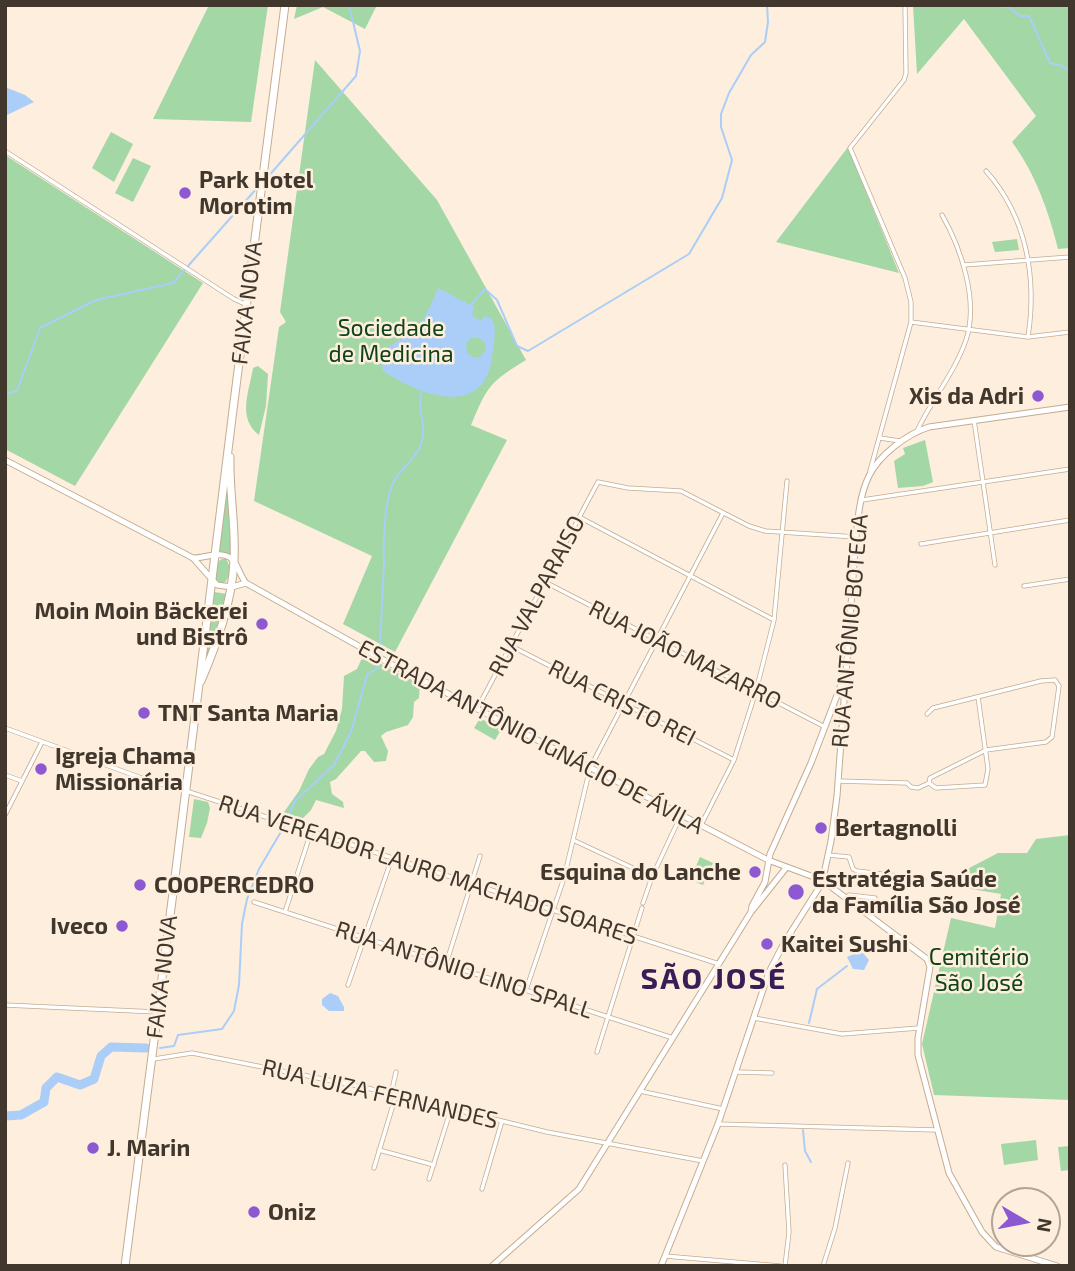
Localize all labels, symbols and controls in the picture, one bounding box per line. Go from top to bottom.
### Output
place label: Park Hotel Morotim [199,166,313,220]
marker: Park Hotel Morotim [177,185,193,201]
street label: FAIXA NOVA [226,240,268,366]
park label: Sociedade de Medicina [328,314,454,368]
place label: Xis da Adri [909,382,1024,410]
marker: Xis da Adri [1030,388,1046,404]
street label: RUA VALPARAISO [483,511,591,681]
street label: RUA ANTÔNIO BOTEGA [826,513,874,749]
street label: RUA JOÃO MAZARRO [584,595,786,715]
place label: Moin Moin Bäckerei und Bistrô [35,597,248,651]
marker: Moin Moin Bäckerei und Bistrô [254,616,270,632]
street label: ESTRADA ANTÔNIO IGNÁCIO DE ÁVILA [353,634,709,840]
street label: RUA CRISTO REI [544,654,700,752]
place label: TNT Santa Maria [158,699,339,727]
marker: TNT Santa Maria [136,705,152,721]
place label: Igreja Chama Missionária [55,742,196,796]
marker: Igreja Chama Missionária [33,761,49,777]
street label: RUA VEREADOR LAURO MACHADO SOARES [215,789,641,951]
place label: Bertagnolli [835,814,957,842]
marker: Bertagnolli [813,820,829,836]
place label: Esquina do Lanche [540,858,741,886]
marker: Esquina do Lanche [747,864,763,880]
place label: Estratégia Saúde da Família São José [812,865,1021,919]
place label: COOPERCEDRO [154,871,314,899]
marker: COOPERCEDRO [132,877,148,893]
marker: Estratégia Saúde da Família São José [786,882,806,902]
place label: Iveco [50,912,108,940]
street label: FAIXA NOVA [141,914,183,1040]
street label: RUA ANTÔNIO LINO SPALL [332,915,596,1025]
marker: Iveco [114,918,130,934]
place label: Kaitei Sushi [781,930,908,958]
marker: Kaitei Sushi [759,936,775,952]
park label: Cemitério São José [929,943,1029,997]
district label: SÃO JOSÉ [642,961,786,997]
street label: RUA LUIZA FERNANDES [259,1053,501,1135]
place label: J. Marin [107,1134,190,1162]
marker: J. Marin [85,1140,101,1156]
north arrow [991,1187,1061,1257]
place label: Oniz [268,1198,316,1226]
marker: Oniz [246,1204,262,1220]
text: N [1033,1217,1058,1234]

